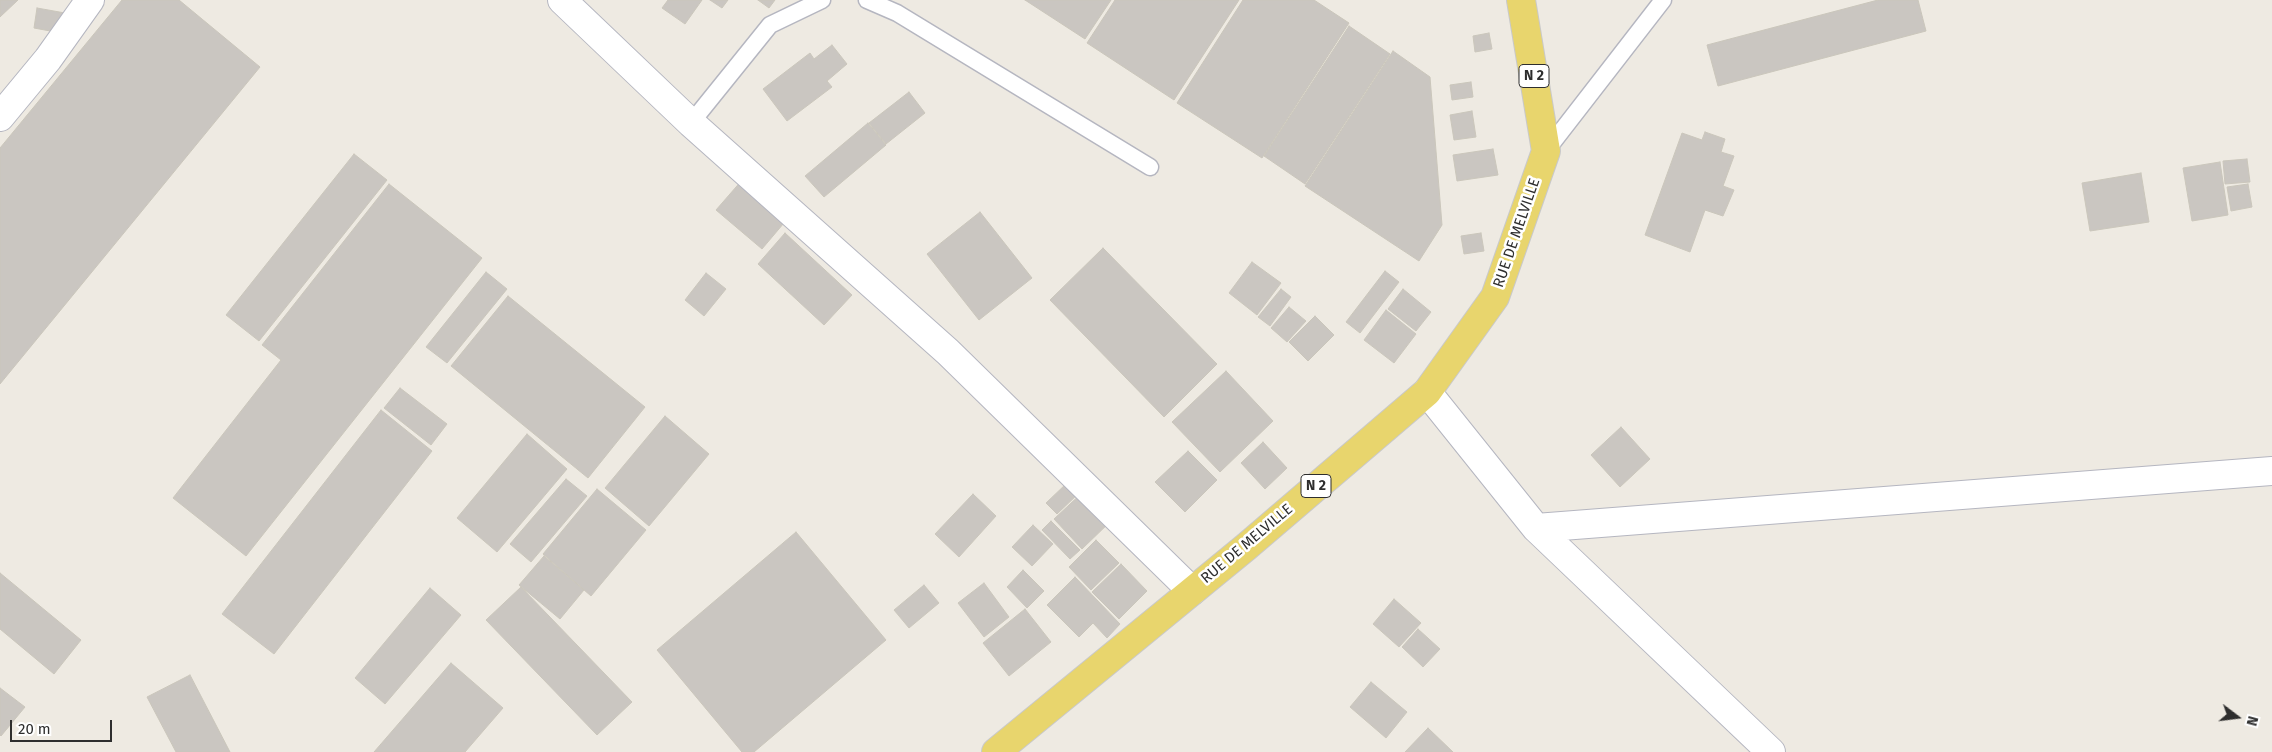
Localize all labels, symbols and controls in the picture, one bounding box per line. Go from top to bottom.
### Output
road number: N 2 [1519,64,1549,88]
street label: RUE DE MELVILLE [1490,176,1544,290]
road number: N 2 [1301,474,1331,498]
street label: RUE DE MELVILLE [1197,500,1297,588]
north arrow [2212,692,2262,742]
scale bar [12,710,115,742]
text: N [2243,714,2261,728]
text: 20 m [18,720,51,738]

